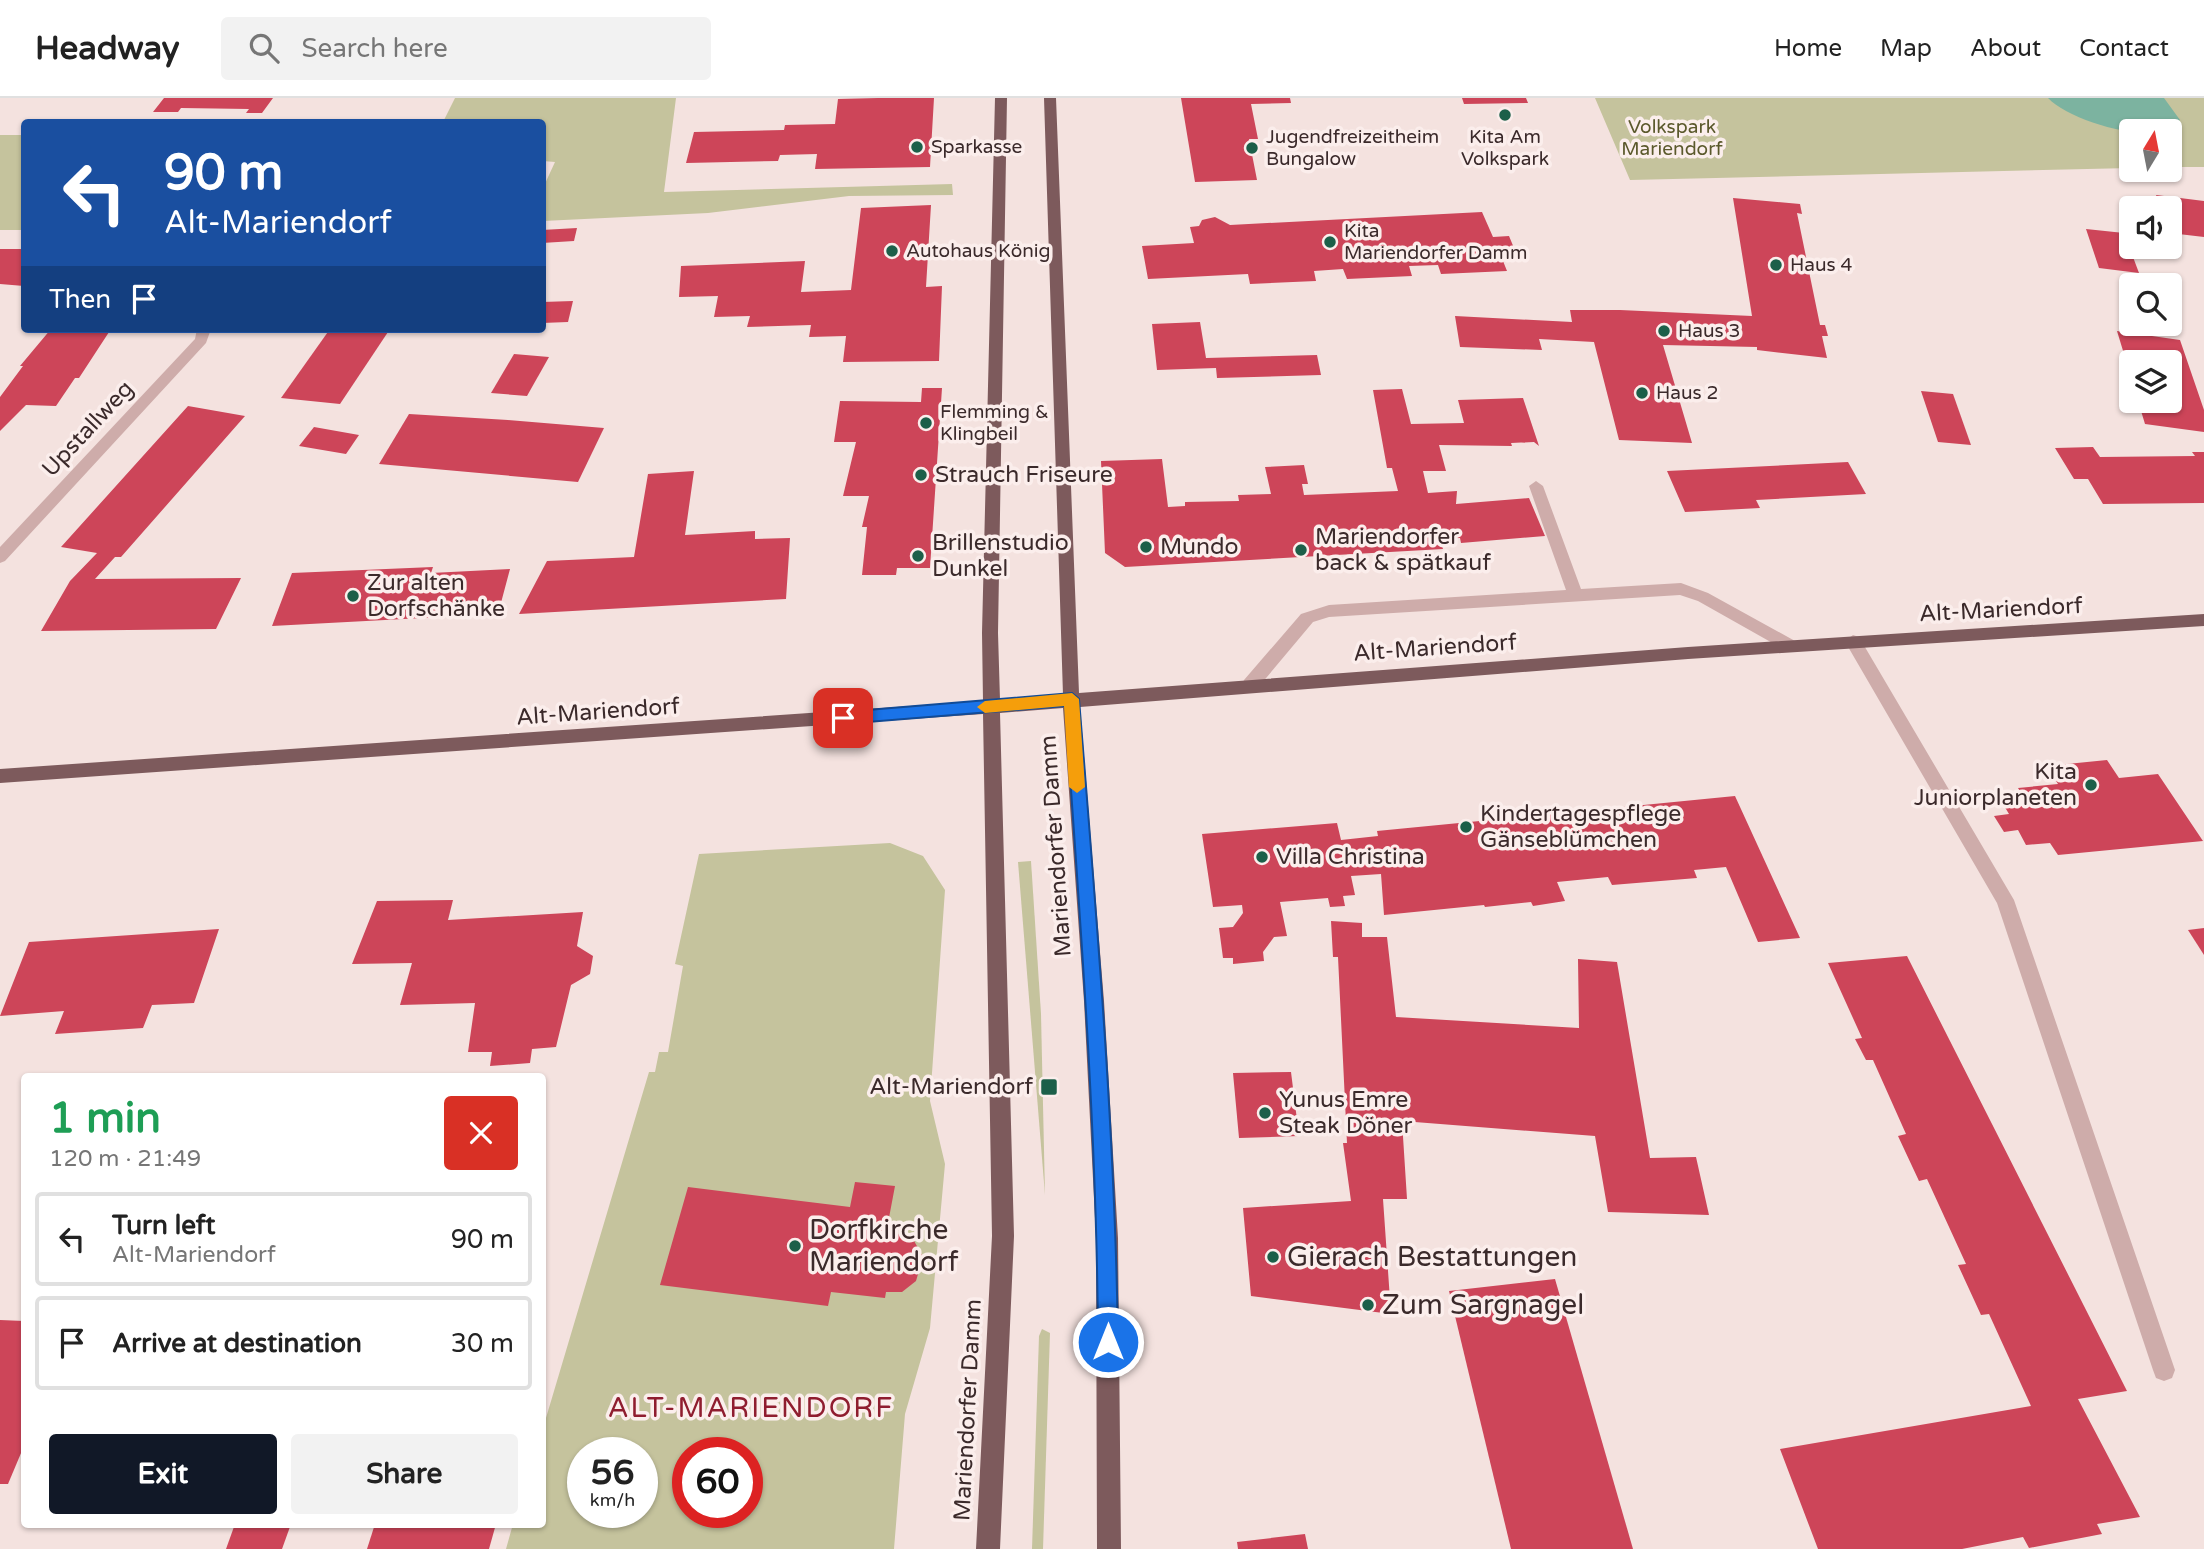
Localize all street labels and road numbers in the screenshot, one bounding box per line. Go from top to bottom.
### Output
street label: Upstallweg [36,375,140,483]
street label: Alt-Mariendorf [1919,592,2084,628]
street label: Alt-Mariendorf [1352,628,1518,668]
street label: Alt-Mariendorf [515,692,681,732]
street label: Mariendorfer Damm [1034,734,1078,958]
street label: Mariendorfer Damm [948,1298,988,1522]

